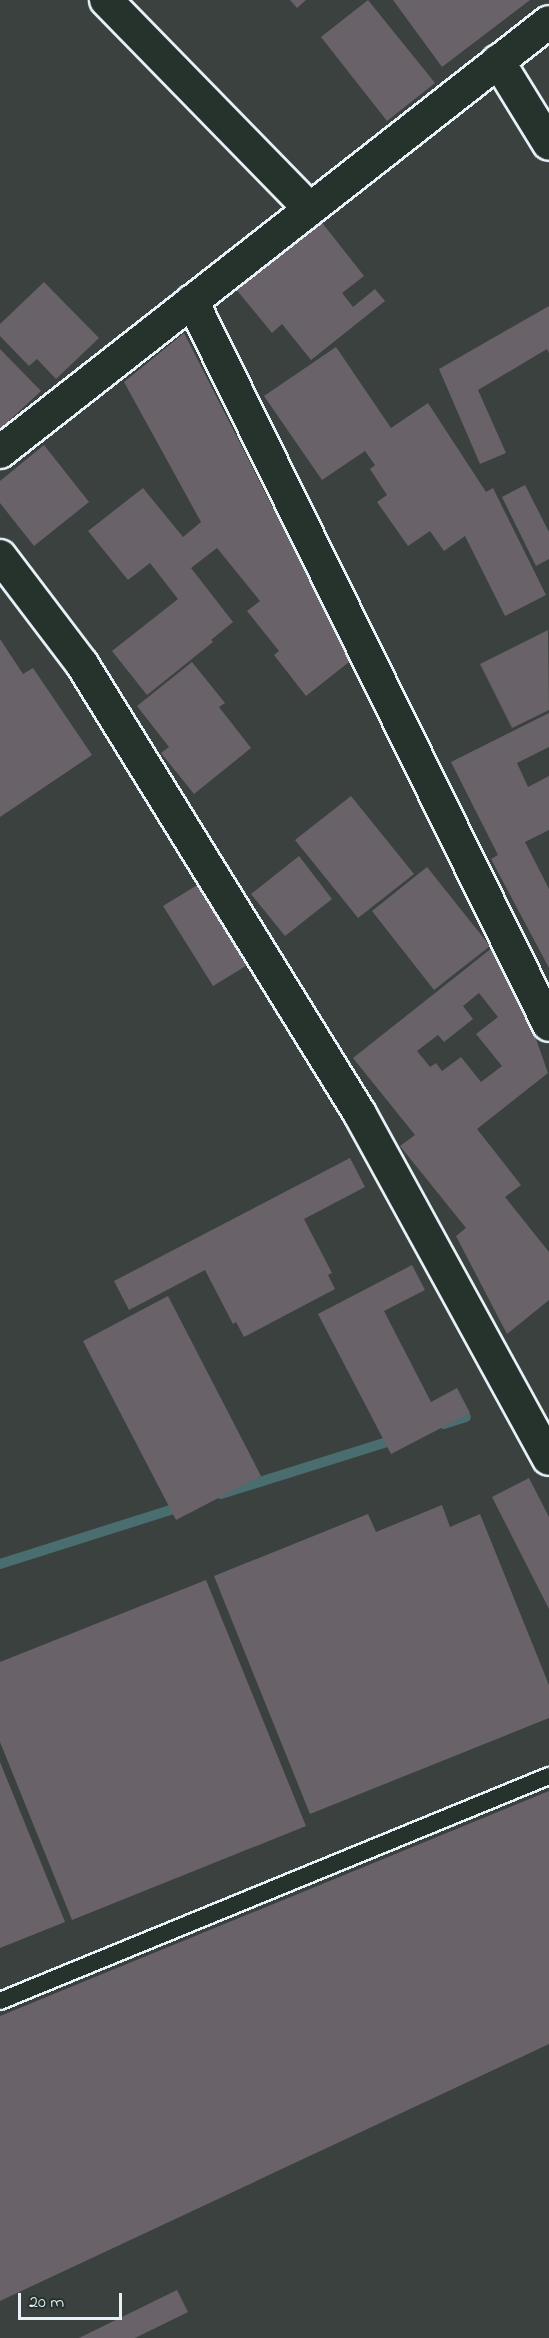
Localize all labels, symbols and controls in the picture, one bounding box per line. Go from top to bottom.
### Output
scale bar [21,2281,124,2319]
text: 20 m [29,2290,64,2316]

